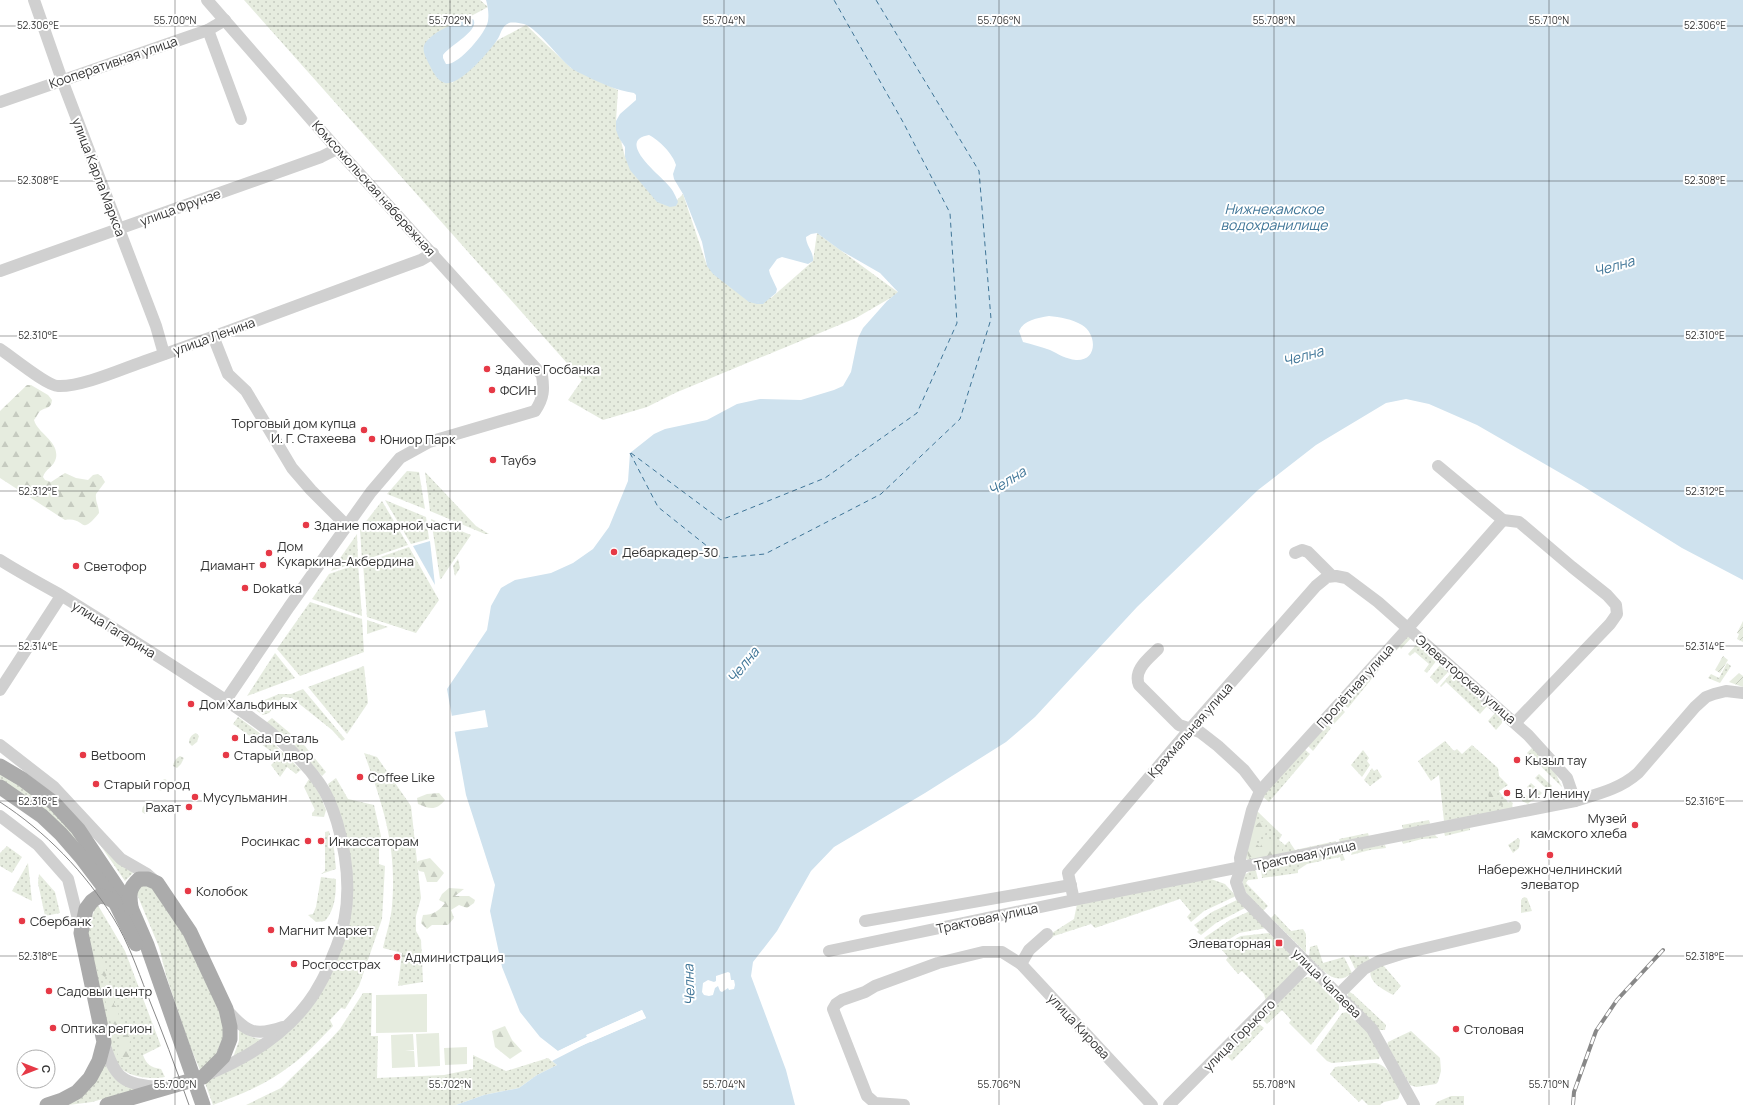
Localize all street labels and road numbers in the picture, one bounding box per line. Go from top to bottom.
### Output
street label: Кооперативная улица [46,32,180,92]
street label: улица Карла Маркса [68,115,130,239]
street label: Комсомольская набережная [308,116,440,260]
street label: улица Фрунзе [137,184,223,230]
street label: улица Ленина [171,313,257,359]
street label: улица Гагарина [69,596,159,662]
street label: Элеваторская улица [1412,630,1520,728]
street label: Пролётная улица [1312,640,1398,732]
street label: Крахмальная улица [1143,678,1237,782]
street label: Трактовая улица [1253,835,1357,875]
street label: Трактовая улица [935,898,1039,938]
street label: улица Чапаева [1288,944,1366,1022]
street label: улица Кирова [1044,989,1114,1063]
street label: улица Горького [1199,995,1279,1075]

